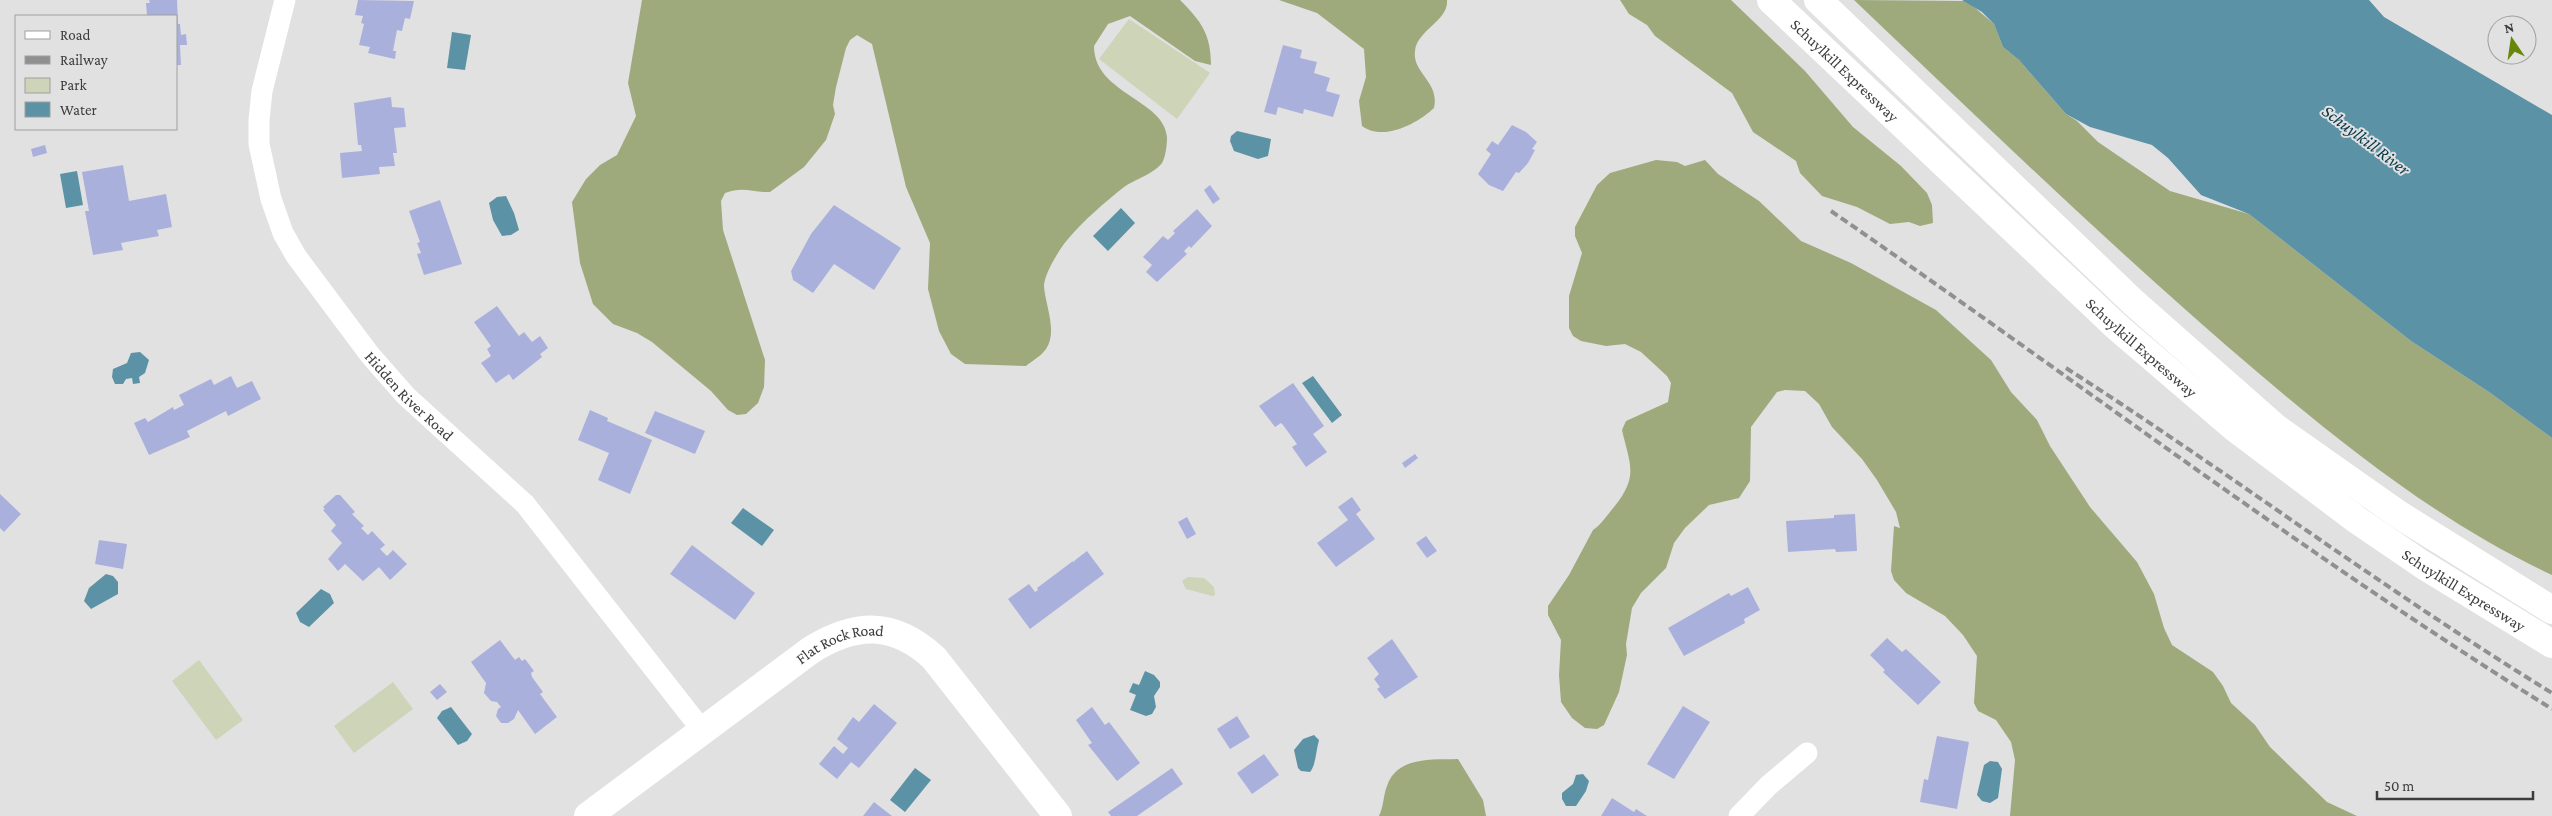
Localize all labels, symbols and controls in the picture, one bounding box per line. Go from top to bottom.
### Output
legend [15,15,178,130]
street label: Schuylkill Expressway [1788,15,1903,126]
north arrow [2487,15,2537,65]
text: N [2503,18,2516,36]
text: Road [60,27,91,43]
text: Railway [60,52,108,69]
text: Park [60,77,87,93]
water label: Schuylkill River [2318,101,2414,180]
text: Water [60,102,97,118]
street label: Schuylkill Expressway [2083,294,2201,401]
street label: Hidden River Road [362,347,458,444]
street label: Schuylkill Expressway [2399,545,2529,635]
street label: Flat Rock Road [792,621,885,667]
scale bar [2377,768,2533,800]
text: 50 m [2384,778,2414,794]

